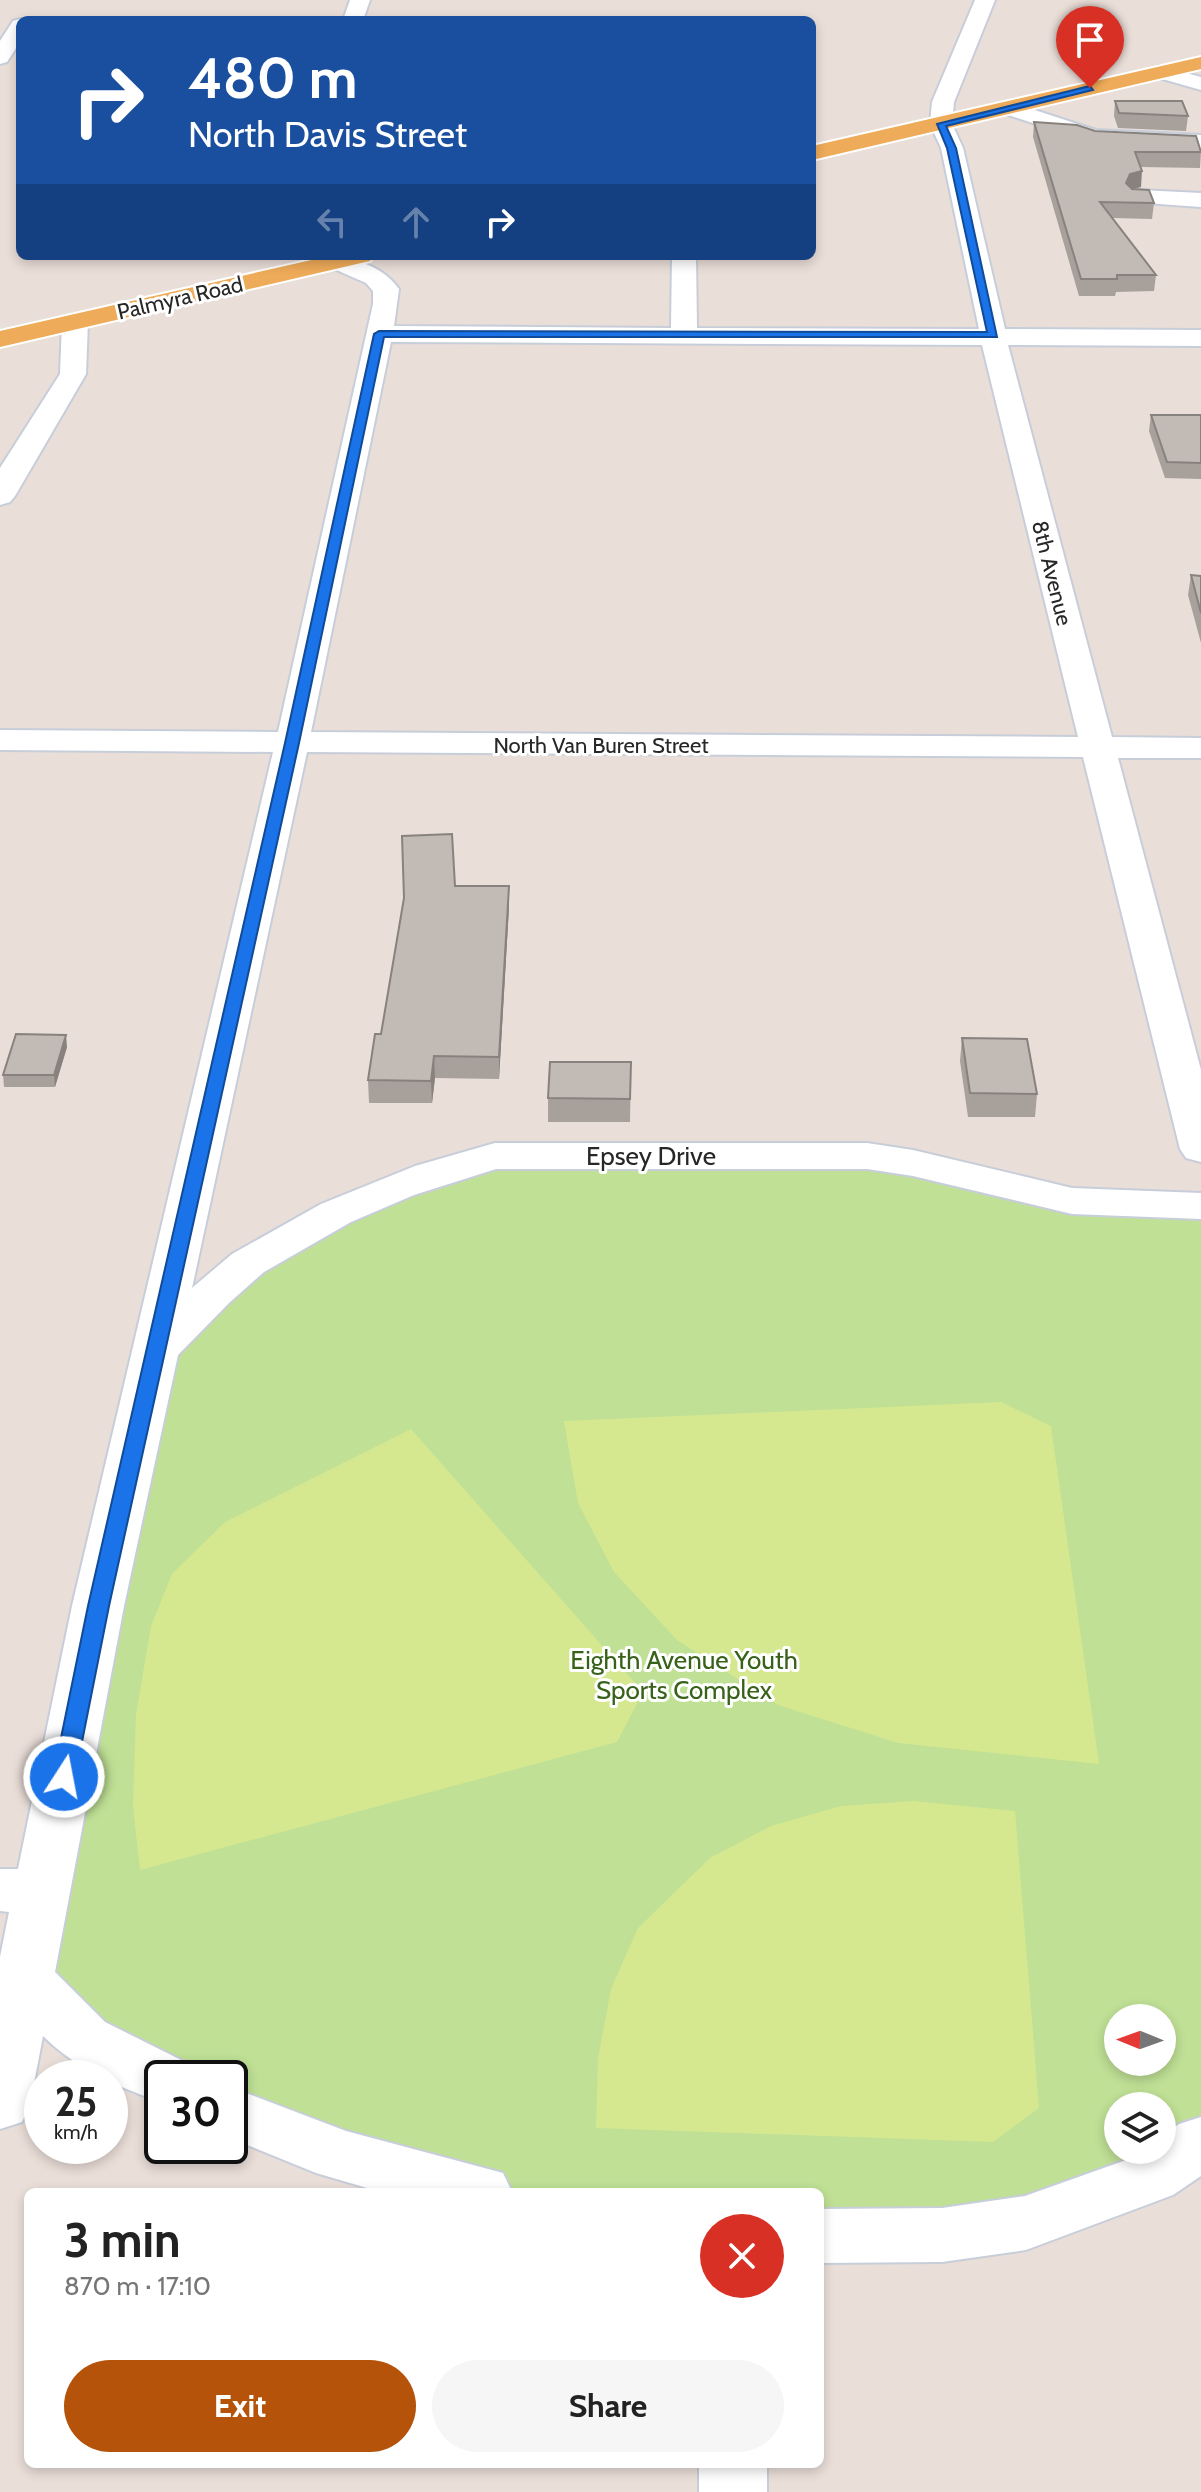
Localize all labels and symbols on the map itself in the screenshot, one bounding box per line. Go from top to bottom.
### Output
pin [1056,6,1124,88]
street label: Palmyra Road [115,270,245,326]
street label: 8th Avenue [1026,518,1078,628]
street label: North Van Buren Street [493,732,709,759]
street label: Epsey Drive [586,1140,716,1172]
park label: Eighth Avenue Youth Sports Complex [570,1644,798,1706]
position arrow [22,1735,106,1819]
north arrow [1104,2004,1176,2076]
speed limit sign: 30 [144,2060,248,2164]

